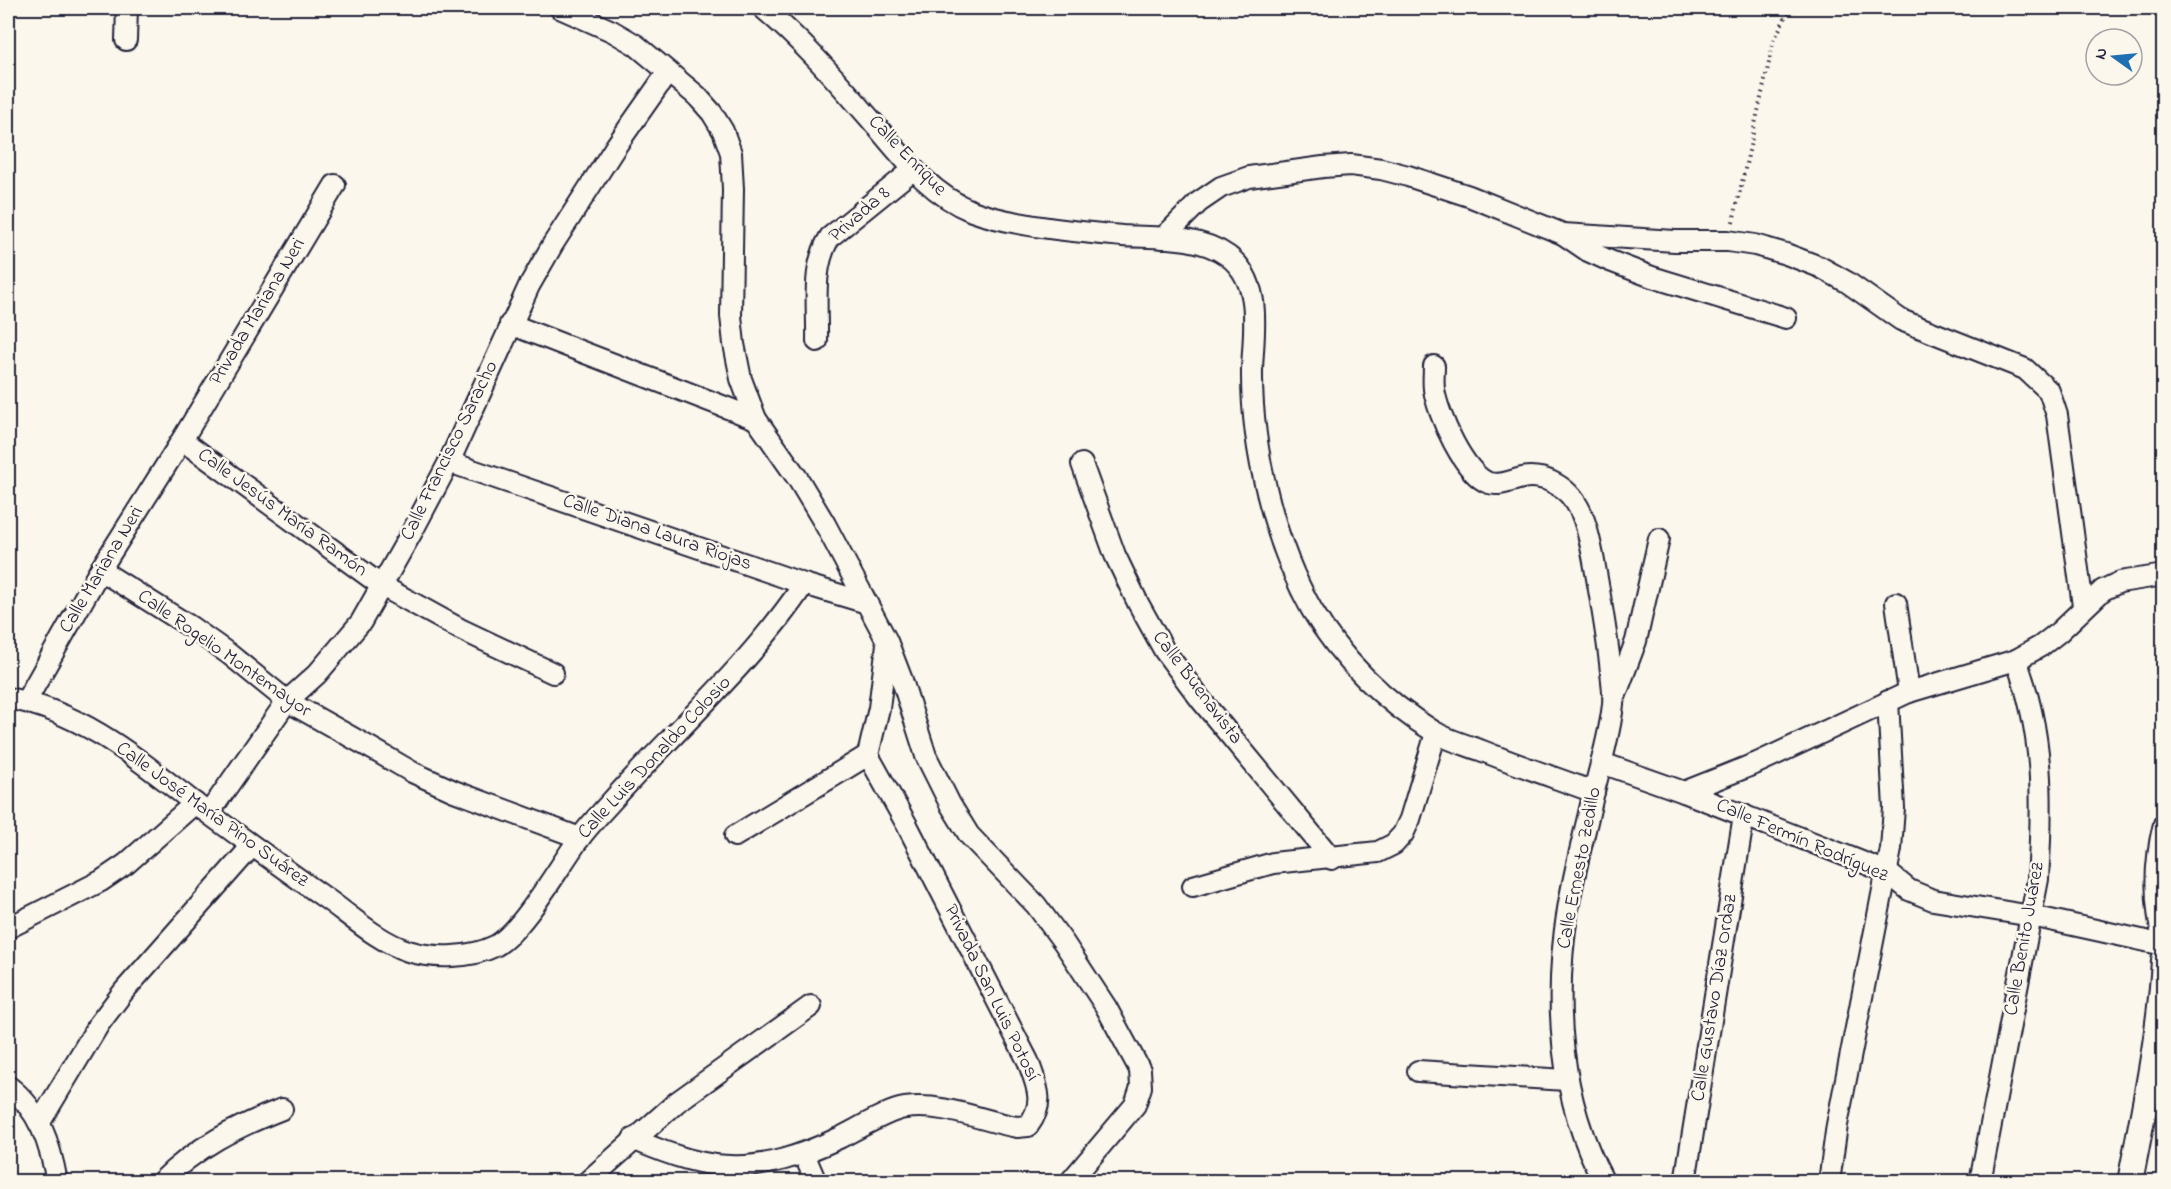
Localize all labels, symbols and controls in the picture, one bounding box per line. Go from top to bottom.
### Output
north arrow [2084,27,2144,87]
text: N [2088,45,2114,62]
street label: Calle Enrique [861,109,953,203]
street label: Privada 8 [823,180,897,250]
street label: Privada Mariana Neri [203,233,313,391]
street label: Calle Francisco Saracho [394,356,506,546]
street label: Calle Jesús María Ramón [191,441,373,585]
street label: Calle Diana Laura Riojas [558,487,756,579]
street label: Calle Mariana Neri [53,501,151,639]
street label: Calle Rogelio Montemayor [130,583,318,727]
street label: Calle Buenavista [1145,625,1249,751]
street label: Calle Luis Donaldo Colosio [571,670,739,846]
street label: Calle José María Pino Suárez [109,735,315,895]
street label: Calle Ernesto Zedillo [1550,785,1610,951]
street label: Calle Fermín Rodríguez [1711,792,1893,892]
street label: Calle Benito Juárez [1997,859,2053,1018]
street label: Calle Gustavo Díaz Ordaz [1684,892,1746,1104]
street label: Privada San Luis Potosí [936,900,1046,1086]

